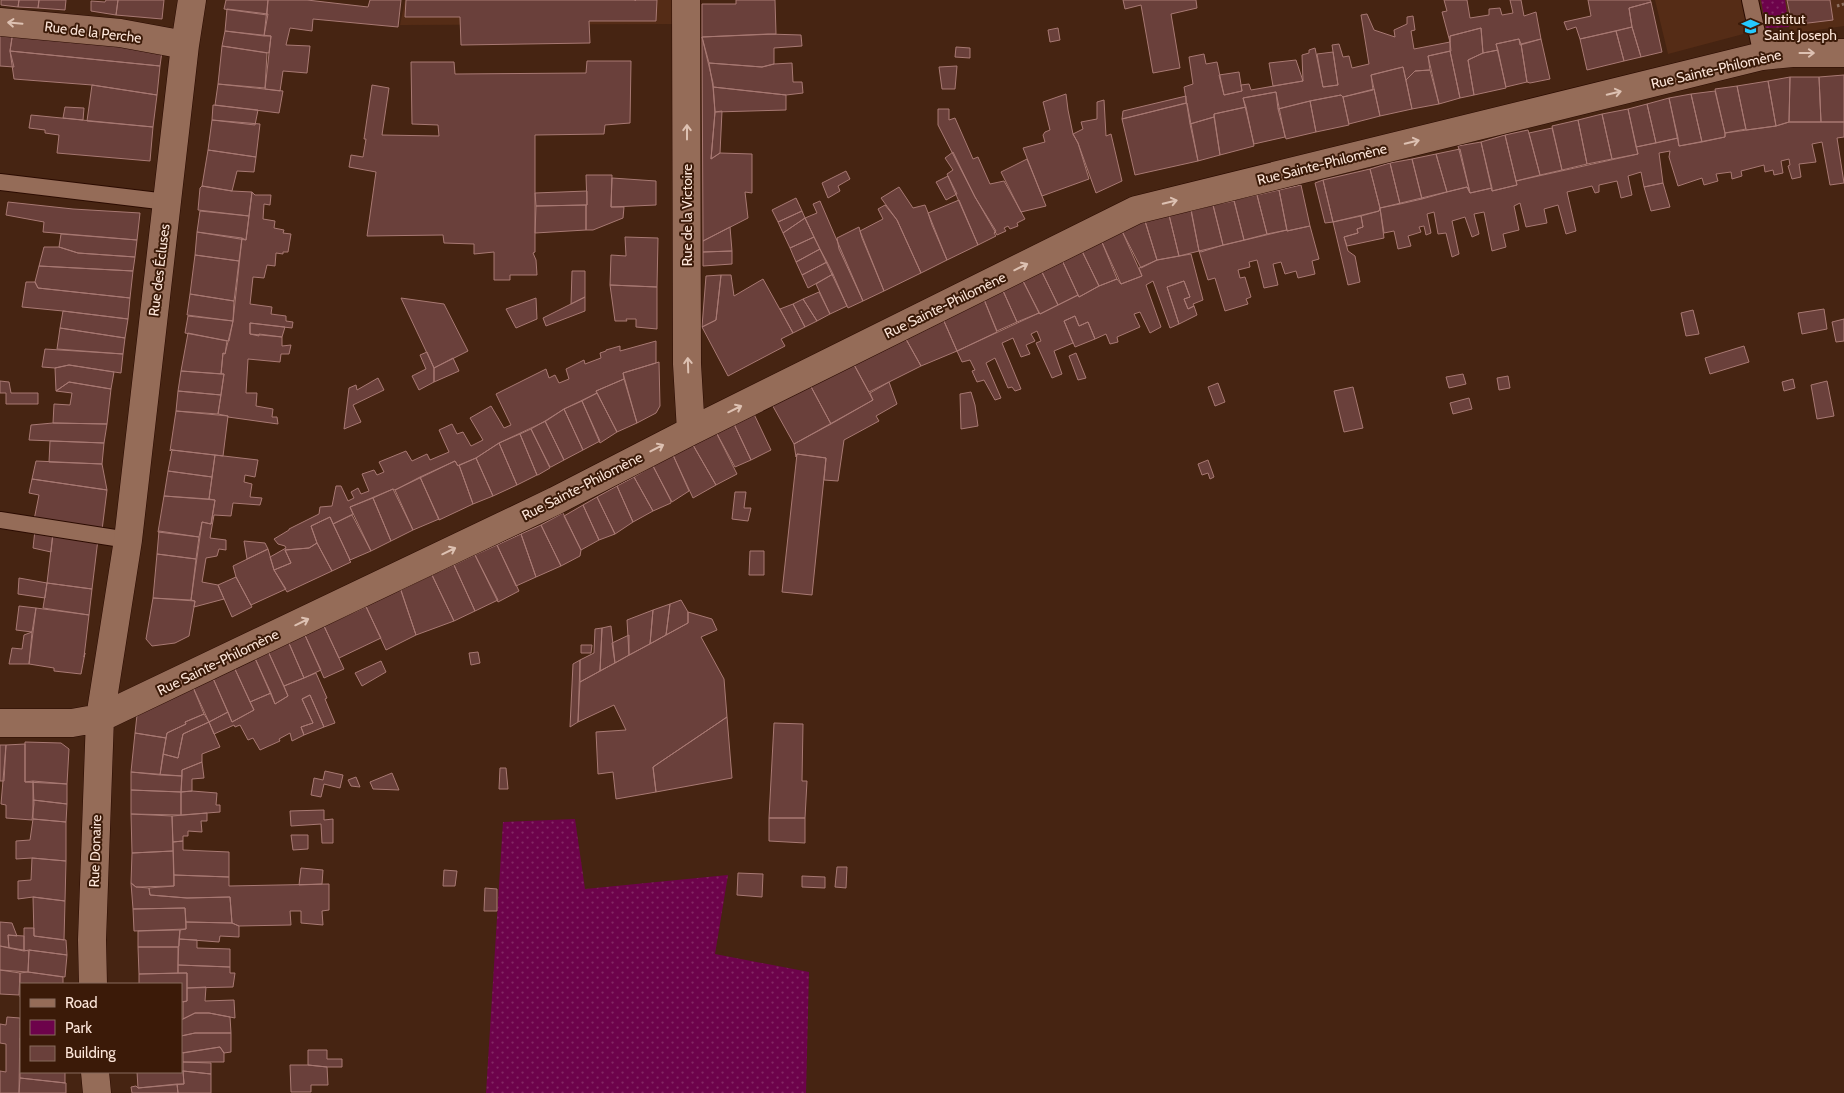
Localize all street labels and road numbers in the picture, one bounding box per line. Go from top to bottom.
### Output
street label: Rue de la Perche [43,17,143,47]
street label: Rue Sainte-Philomène [1649,45,1783,93]
street label: Rue Sainte-Philomène [1255,139,1389,189]
street label: Rue de la Victoire [678,164,696,266]
street label: Rue des Écluses [144,223,174,317]
street label: Rue Sainte-Philomène [881,268,1009,342]
street label: Rue Sainte-Philomène [519,448,645,524]
street label: Rue Sainte-Philomène [154,625,282,699]
street label: Rue Donaire [85,814,105,888]

